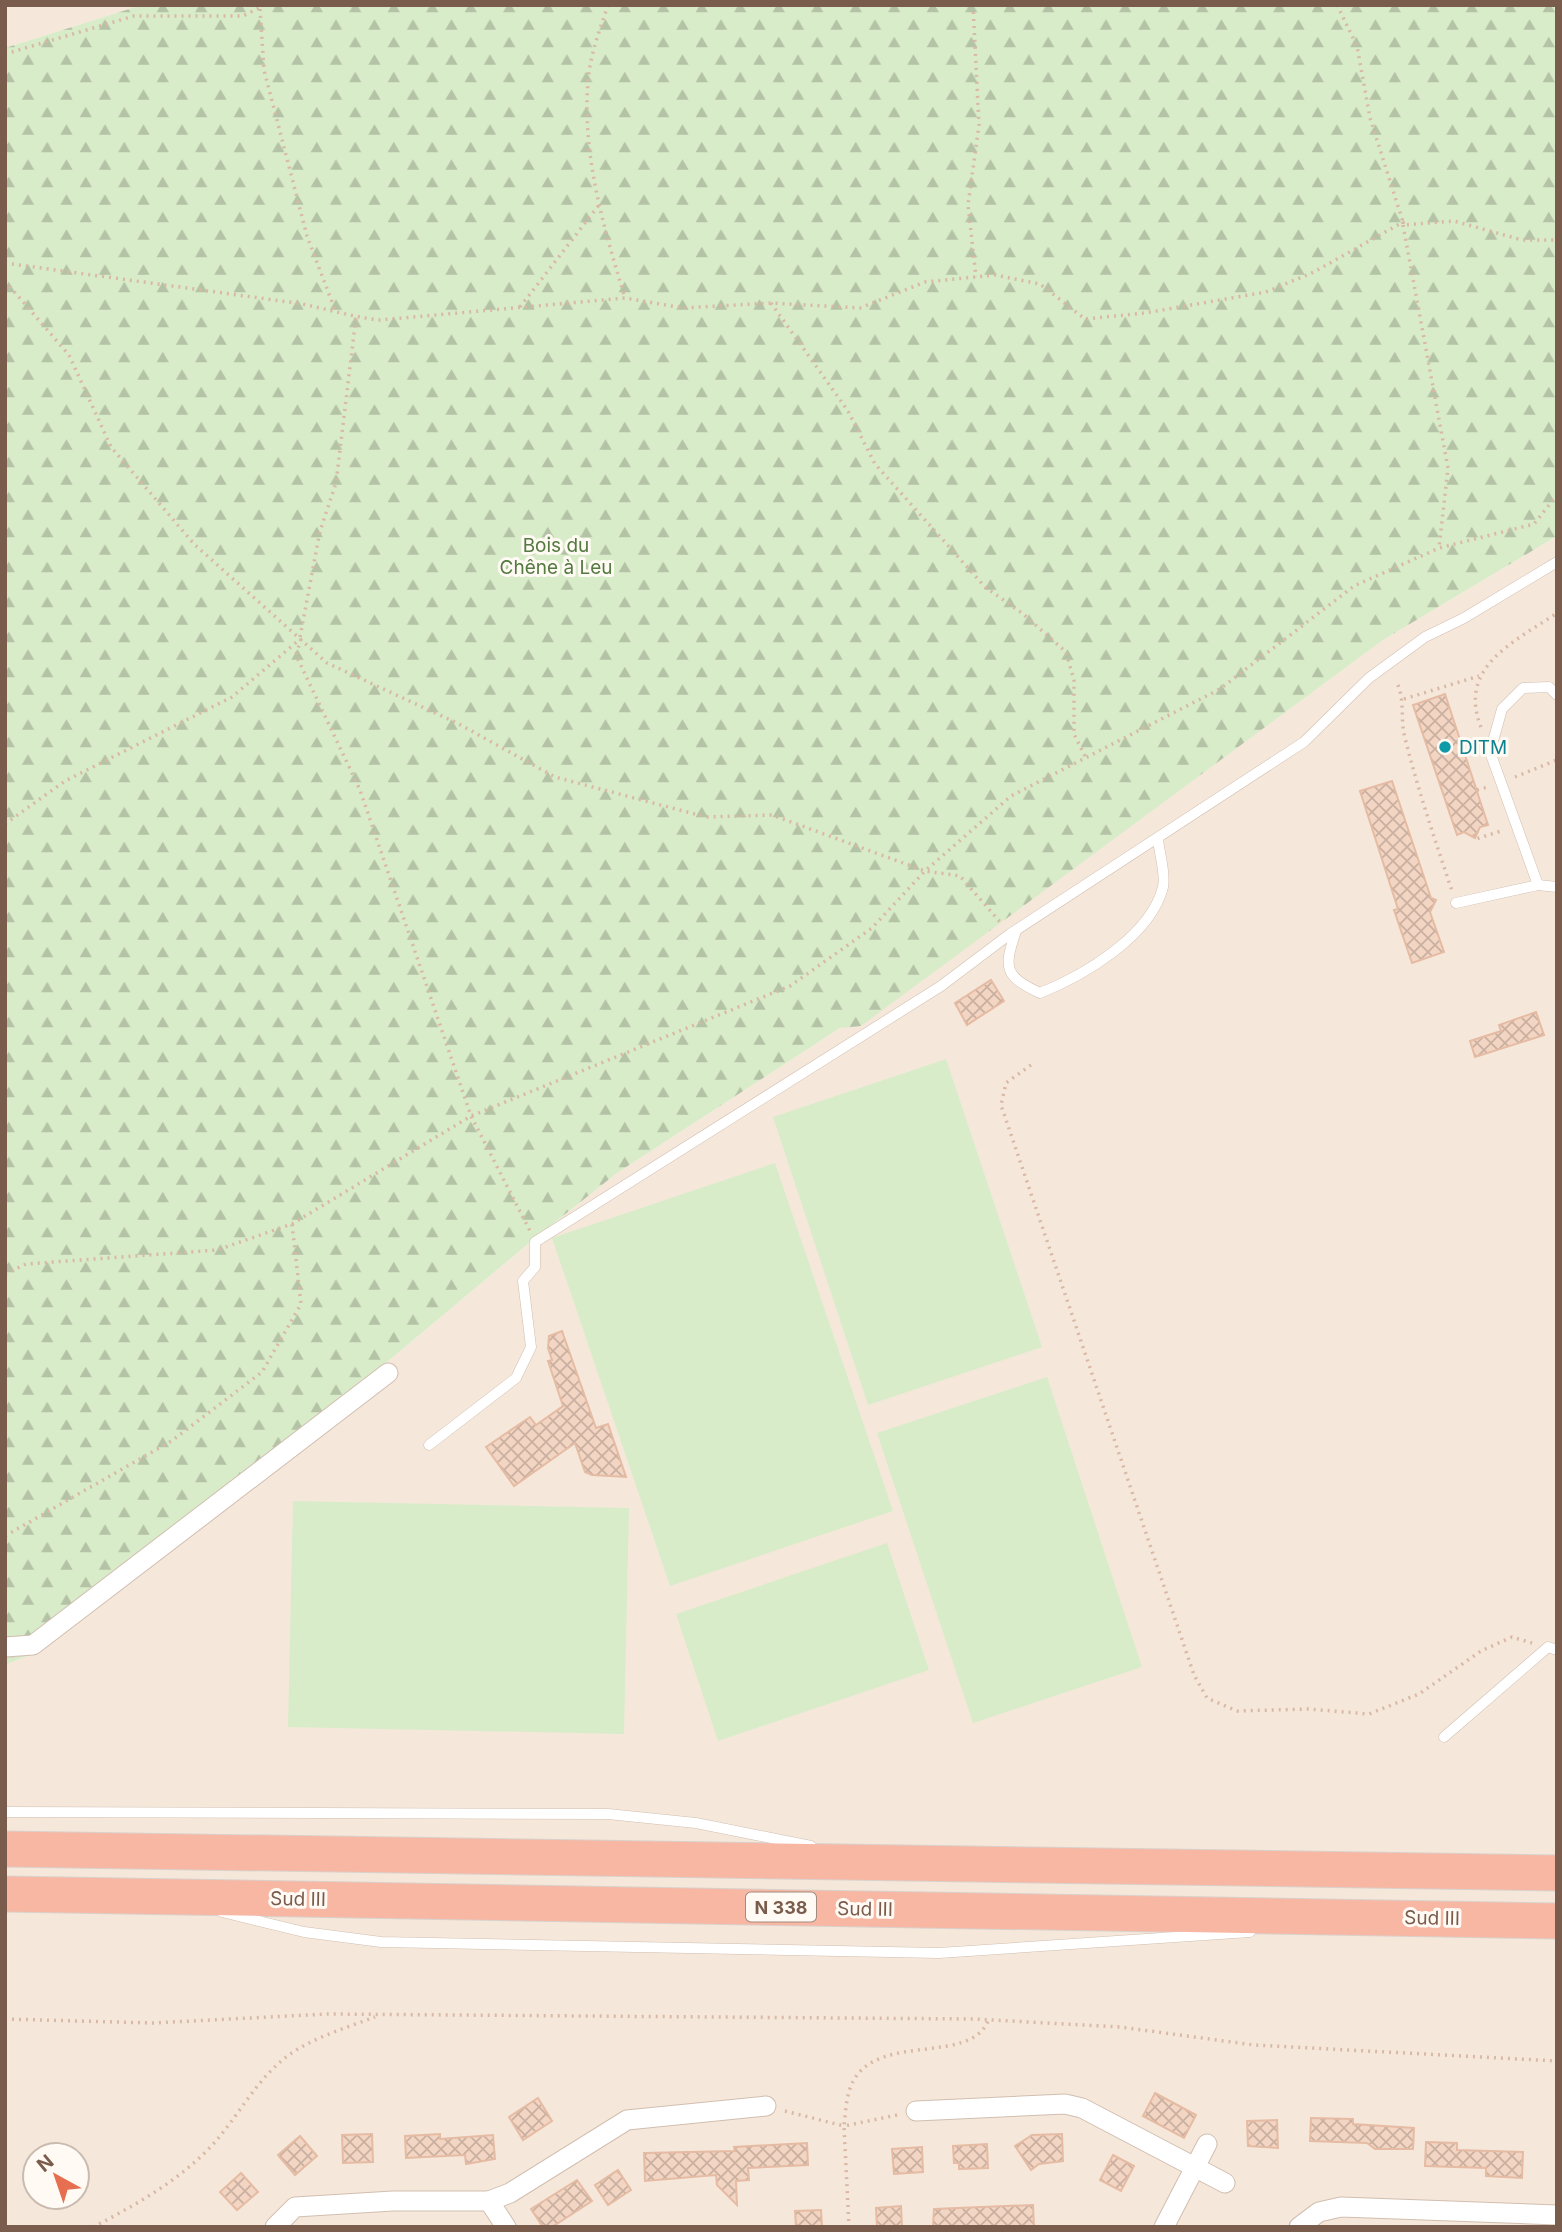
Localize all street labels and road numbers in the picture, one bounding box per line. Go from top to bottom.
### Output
street label: Sud III [270,1887,326,1911]
road number: N 338 [746,1893,816,1922]
street label: Sud III [837,1897,893,1921]
street label: Sud III [1404,1906,1460,1930]

